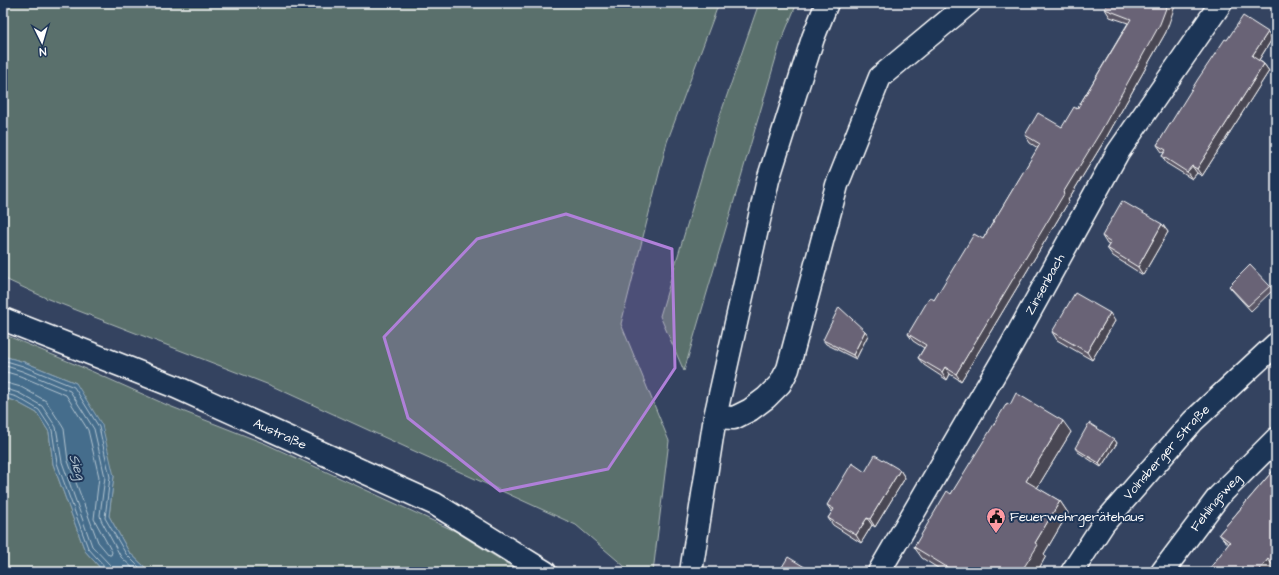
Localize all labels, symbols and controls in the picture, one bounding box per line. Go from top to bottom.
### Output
north arrow [22,22,62,62]
text: N [39,44,47,59]
street label: Zinsenbach [1021,250,1069,318]
street label: Volnsberger Straße [1119,401,1214,504]
street label: Austraße [250,414,310,454]
water label: Sieg [63,451,91,483]
street label: Fehlingsweg [1186,469,1246,535]
public building icon: Feuerwehrgerätehaus [985,506,1007,534]
place label: Feuerwehrgerätehaus [1010,508,1144,527]

